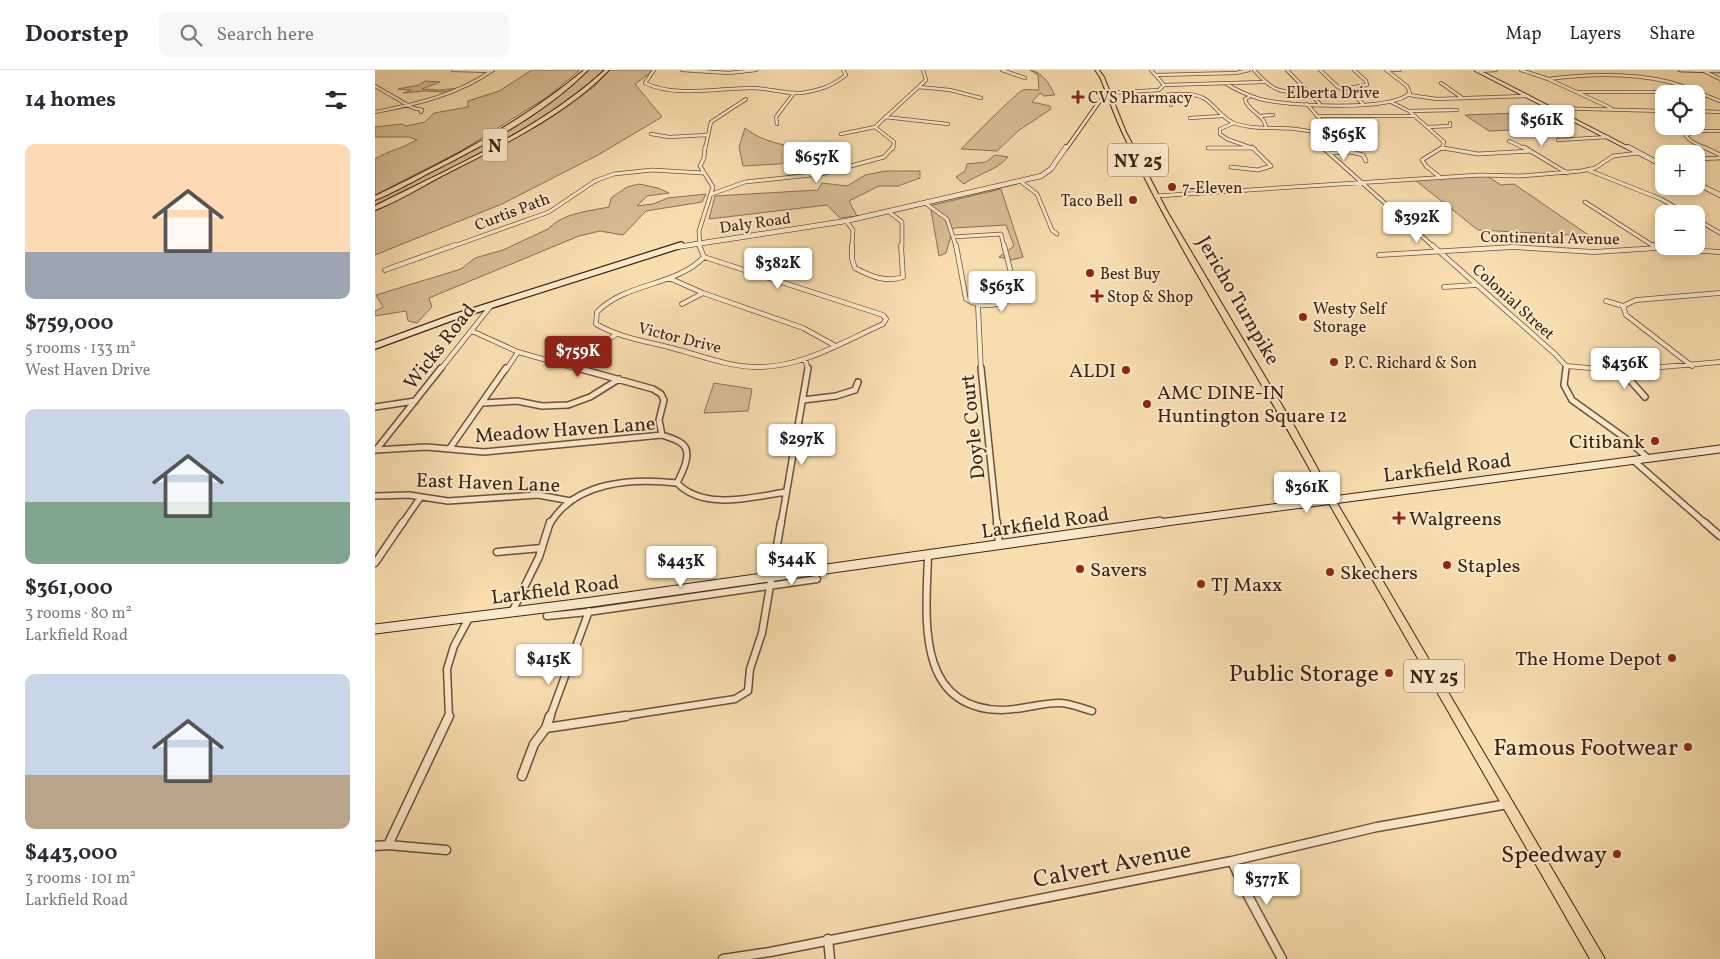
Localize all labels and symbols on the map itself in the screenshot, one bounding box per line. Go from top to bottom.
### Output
street label: Elberta Drive [1286,83,1380,105]
place label: CVS Pharmacy [1088,88,1193,110]
marker: CVS Pharmacy [1072,91,1084,103]
pin: $561K [1507,104,1577,147]
pin: $565K [1309,118,1379,161]
road number: N [483,128,507,162]
pin: $657K [782,142,852,184]
road number: NY 25 [1108,144,1168,176]
place label: 7-Eleven [1182,178,1243,200]
marker: 7-Eleven [1166,181,1178,193]
street label: Curtis Path [472,188,553,237]
place label: Taco Bell [1061,191,1123,213]
marker: Taco Bell [1127,194,1139,206]
pin: $392K [1382,202,1452,244]
street label: Daly Road [718,208,792,240]
street label: Continental Avenue [1480,227,1620,251]
street label: Jericho Turnpike [1189,231,1286,371]
pin: $382K [743,248,813,290]
street label: Colonial Street [1467,259,1559,346]
place label: Best Buy [1100,264,1161,286]
marker: Best Buy [1084,267,1096,279]
pin: $563K [967,270,1037,313]
place label: Stop & Shop [1107,287,1193,309]
marker: Stop & Shop [1091,290,1103,302]
street label: Wicks Road [398,298,483,396]
place label: Westy Self Storage [1313,299,1387,339]
marker: Westy Self Storage [1297,311,1309,323]
street label: Victor Drive [636,318,723,360]
pin: $759K [543,336,613,378]
pin: $436K [1590,348,1660,390]
place label: P. C. Richard & Son [1344,353,1477,375]
marker: P. C. Richard & Son [1328,356,1340,368]
place label: ALDI [1069,358,1116,386]
marker: ALDI [1120,364,1132,376]
street label: Doyle Court [955,373,993,481]
place label: AMC DINE-IN Huntington Square 12 [1157,380,1347,431]
marker: AMC DINE-IN Huntington Square 12 [1141,398,1153,410]
street label: Meadow Haven Lane [474,411,656,451]
pin: $297K [767,424,837,466]
place label: Citibank [1569,429,1645,457]
marker: Citibank [1649,435,1661,447]
street label: Larkfield Road [1382,447,1513,491]
street label: East Haven Lane [415,467,561,501]
pin: $361K [1272,472,1342,514]
street label: Larkfield Road [980,501,1111,547]
place label: Walgreens [1409,506,1502,534]
marker: Walgreens [1393,512,1405,524]
pin: $344K [757,544,827,586]
pin: $443K [646,546,716,588]
place label: Staples [1457,553,1520,581]
place label: Savers [1090,557,1147,585]
marker: Staples [1441,559,1453,571]
place label: Skechers [1340,560,1418,588]
marker: Savers [1074,563,1086,575]
marker: Skechers [1324,566,1336,578]
street label: Larkfield Road [490,569,621,613]
place label: TJ Maxx [1211,572,1283,600]
marker: TJ Maxx [1195,578,1207,590]
pin: $415K [514,644,584,686]
place label: The Home Depot [1515,646,1662,674]
marker: The Home Depot [1666,652,1678,664]
place label: Public Storage [1229,658,1379,692]
road number: NY 25 [1404,660,1464,692]
marker: Public Storage [1383,667,1395,679]
place label: Famous Footwear [1493,732,1678,766]
marker: Famous Footwear [1682,741,1694,753]
street label: Calvert Avenue [1030,834,1194,898]
place label: Speedway [1501,839,1607,873]
marker: Speedway [1611,848,1623,860]
pin: $377K [1232,864,1302,906]

